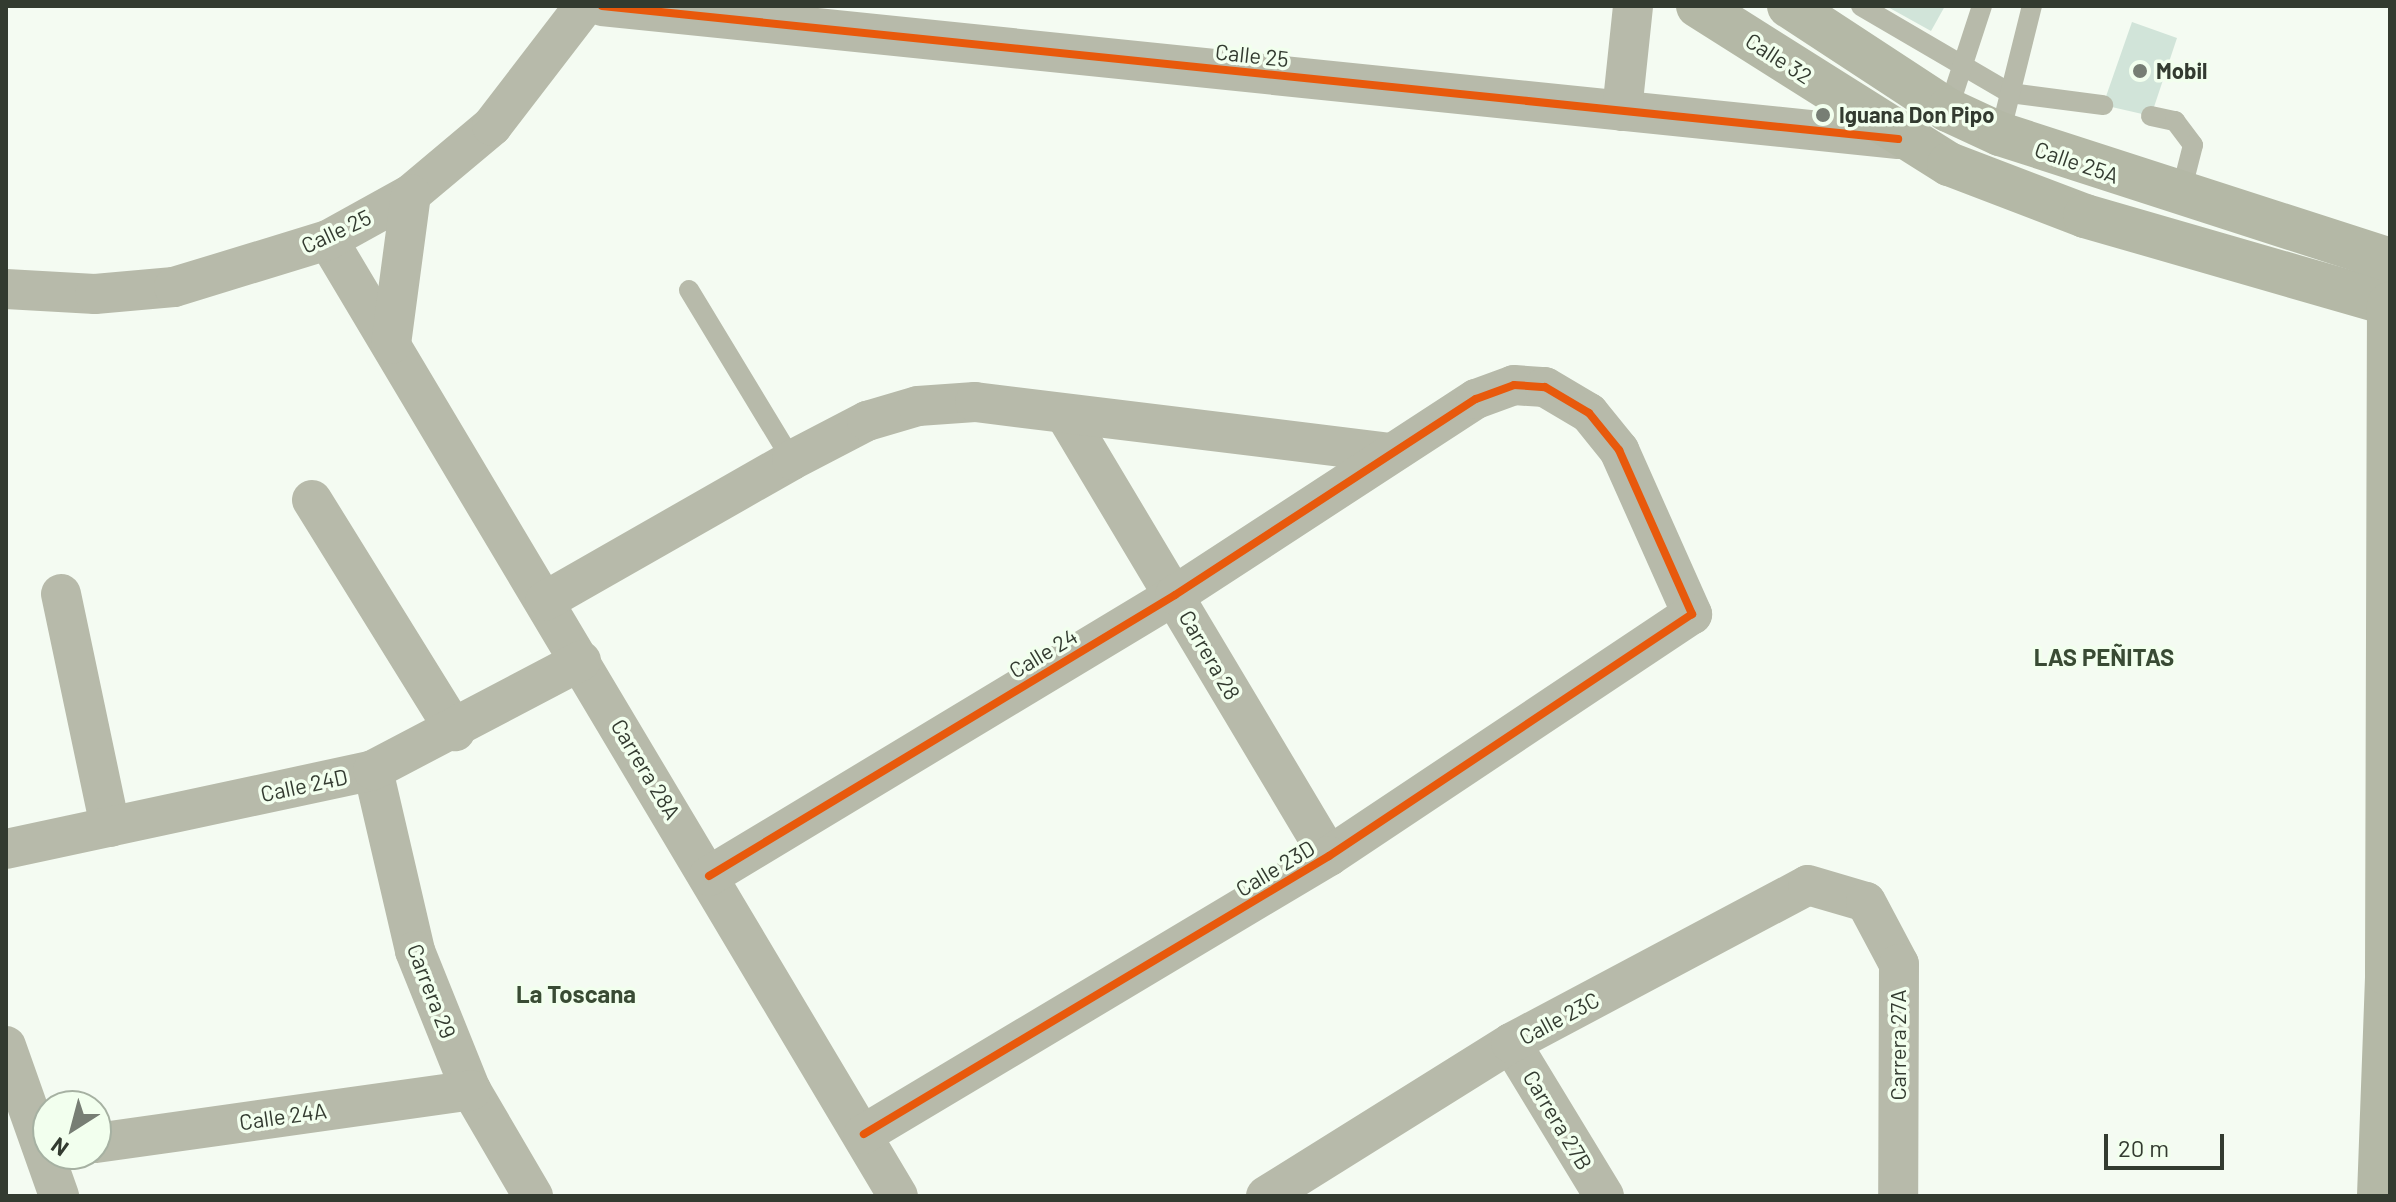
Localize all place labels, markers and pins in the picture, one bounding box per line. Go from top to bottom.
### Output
place label: Mobil [2156,58,2207,84]
marker: Mobil [2131,62,2149,80]
place label: Iguana Don Pipo [1839,102,1994,128]
marker: Iguana Don Pipo [1814,106,1832,124]

